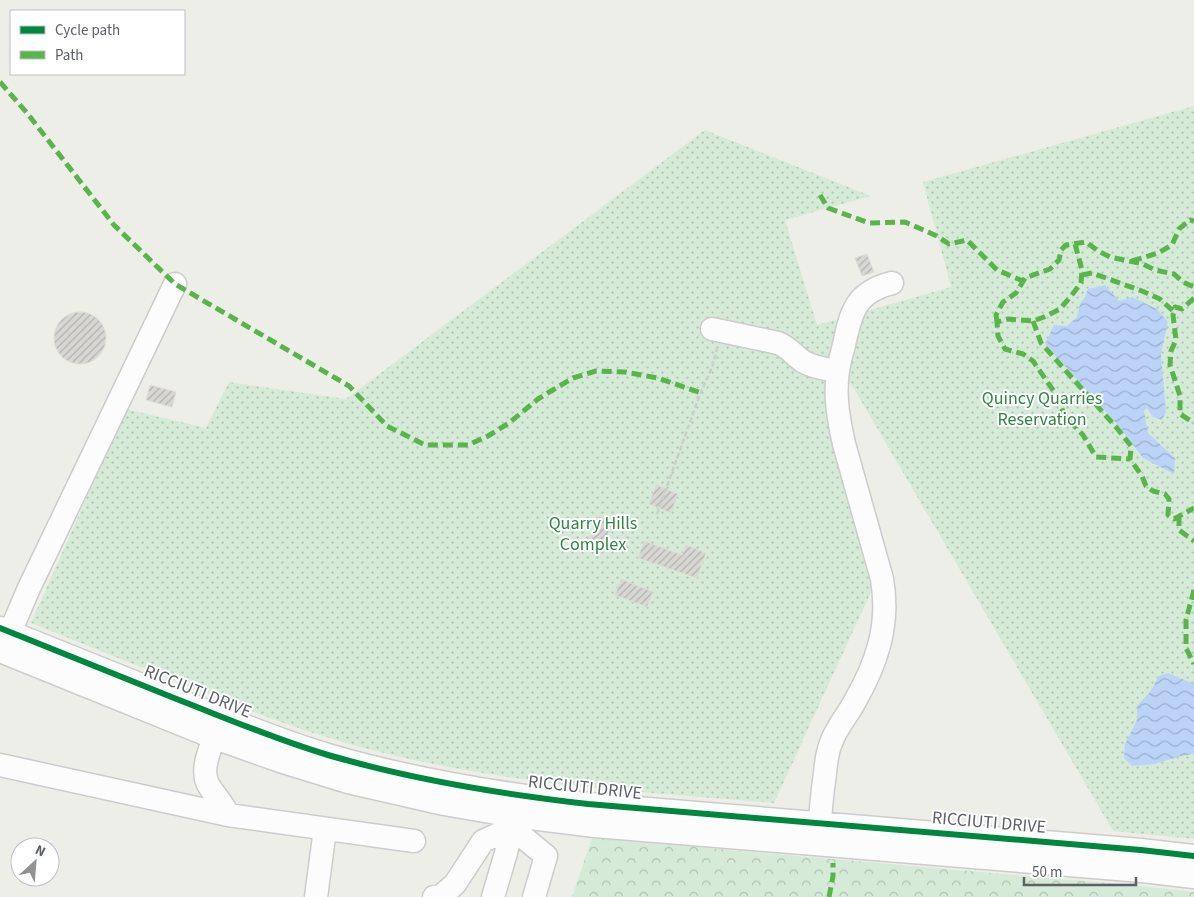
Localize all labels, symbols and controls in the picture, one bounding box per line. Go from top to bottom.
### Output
legend [10,10,185,75]
text: Cycle path [55,20,120,41]
text: Path [55,45,83,66]
park label: Quincy Quarries Reservation [982,386,1102,432]
park label: Quarry Hills Complex [549,511,637,557]
street label: RICCIUTI DRIVE [140,658,255,724]
street label: RICCIUTI DRIVE [527,769,643,806]
street label: RICCIUTI DRIVE [931,805,1047,840]
north arrow [10,837,60,887]
text: N [32,840,49,862]
scale bar [1024,854,1136,886]
text: 50 m [1032,862,1062,883]

